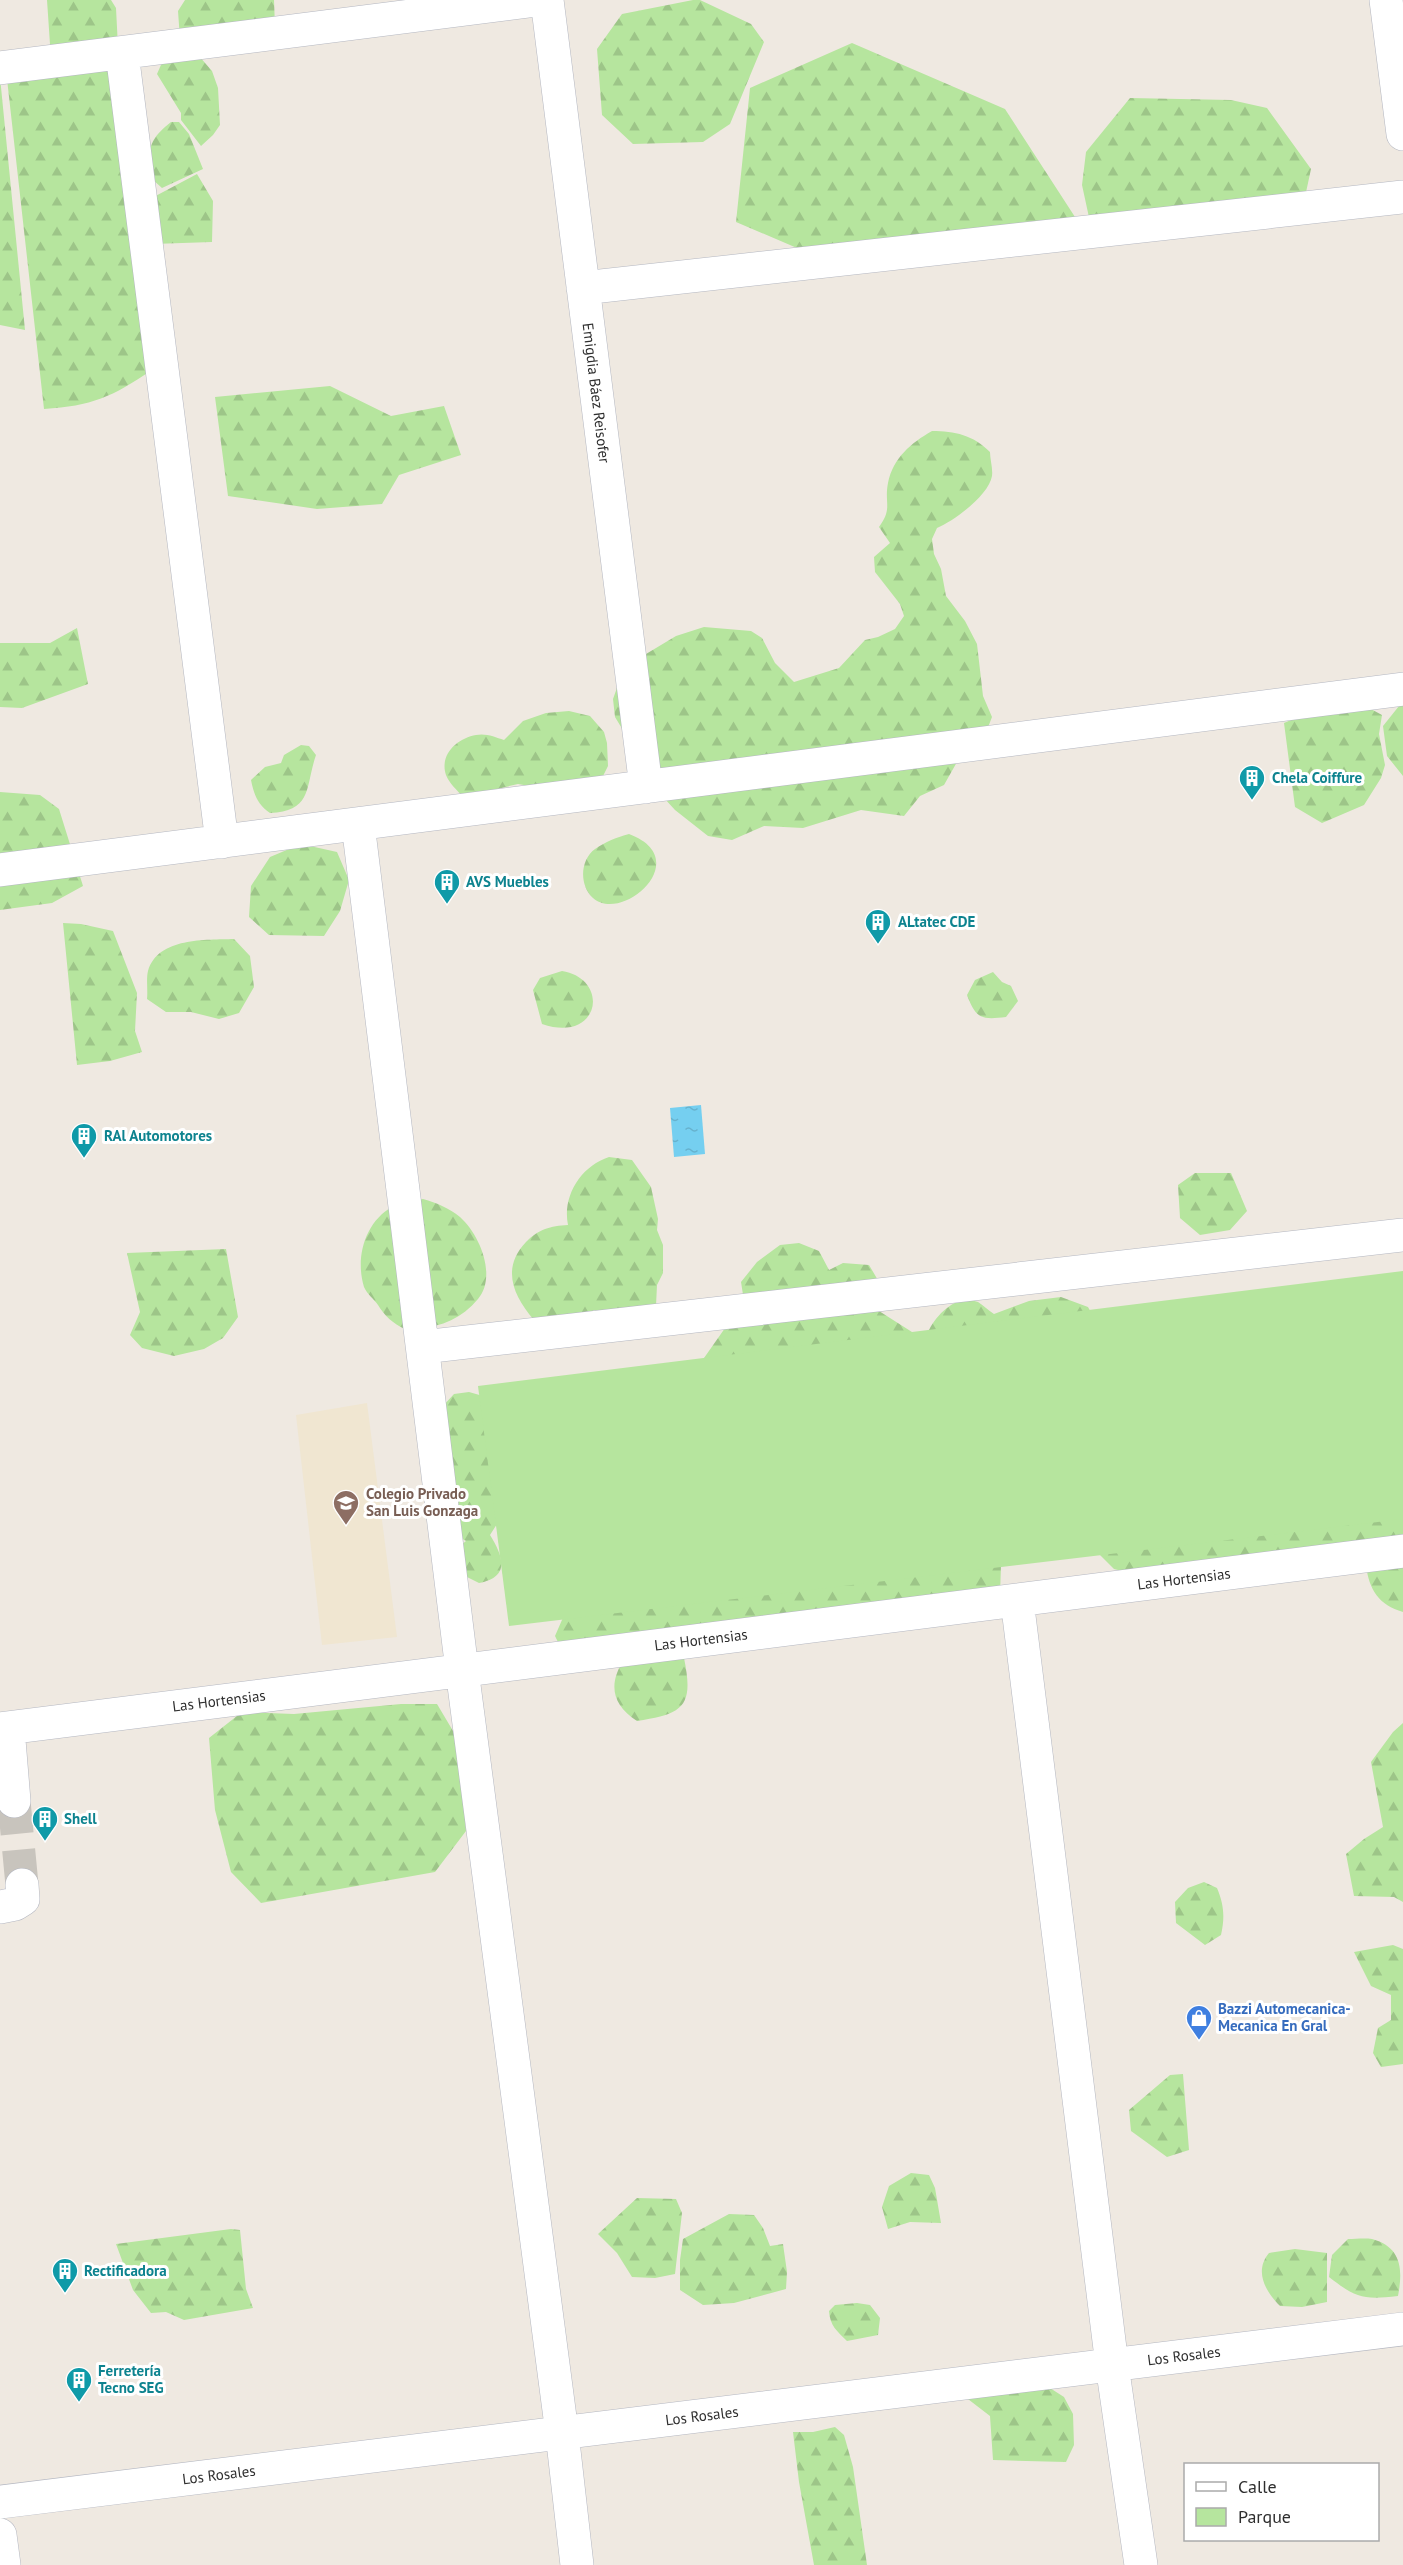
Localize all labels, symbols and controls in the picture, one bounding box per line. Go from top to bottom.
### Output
street label: Emigdia Báez Reisofer [578,322,615,464]
building icon: Chela Coiffure [1237,763,1267,801]
place label: Chela Coiffure [1272,768,1363,787]
building icon: AVS Muebles [432,867,462,905]
place label: AVS Muebles [466,872,549,891]
building icon: ALtatec CDE [863,907,893,945]
place label: ALtatec CDE [898,912,975,931]
building icon: RAl Automotores [69,1121,99,1159]
place label: RAl Automotores [104,1126,212,1145]
place label: Colegio Privado San Luis Gonzaga [366,1484,478,1520]
school or university icon: Colegio Privado San Luis Gonzaga [331,1488,361,1526]
street label: Las Hortensias [1136,1563,1232,1594]
street label: Las Hortensias [653,1624,749,1655]
street label: Las Hortensias [171,1685,267,1716]
building icon: Shell [30,1804,60,1842]
place label: Shell [64,1809,97,1828]
place label: Bazzi Automecanica- Mecanica En Gral [1218,1999,1351,2035]
shop icon: Bazzi Automecanica- Mecanica En Gral [1184,2003,1214,2041]
building icon: Rectificadora [50,2256,80,2294]
place label: Rectificadora [84,2261,167,2280]
street label: Los Rosales [1146,2342,1222,2369]
place label: Ferretería Tecno SEG [98,2361,164,2397]
building icon: Ferretería Tecno SEG [64,2365,94,2403]
street label: Los Rosales [664,2402,740,2429]
street label: Los Rosales [181,2461,257,2488]
legend [1184,2463,1379,2541]
text: Calle [1238,2475,1277,2498]
text: Parque [1238,2505,1291,2528]

